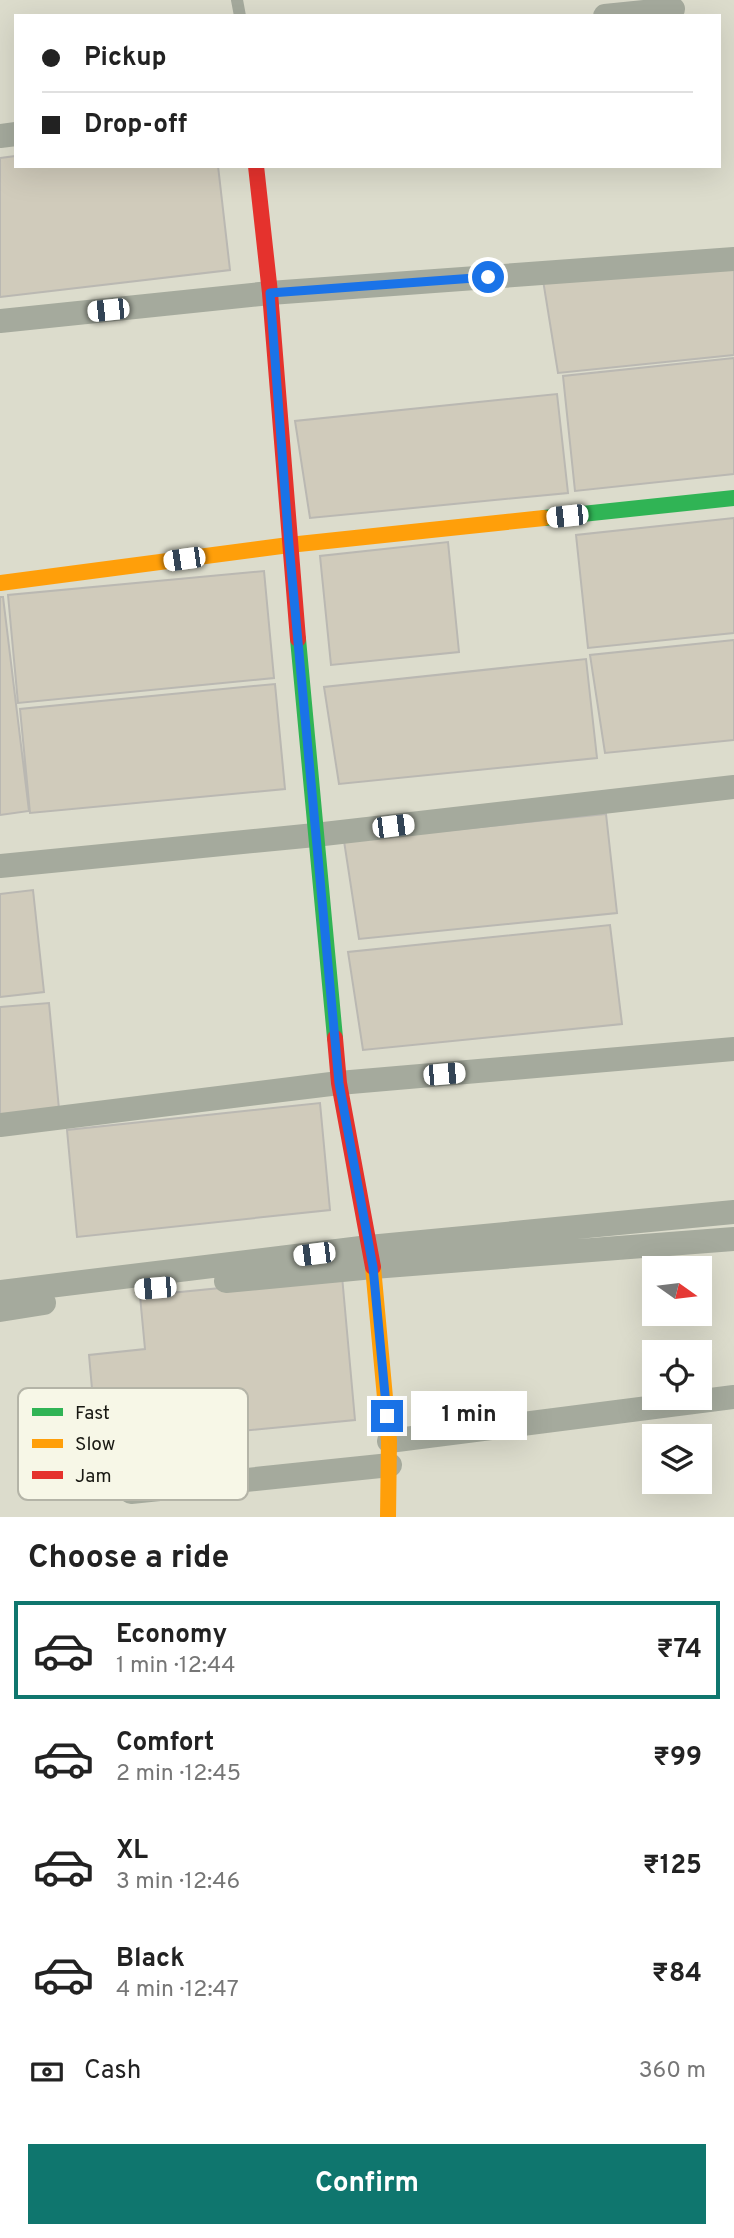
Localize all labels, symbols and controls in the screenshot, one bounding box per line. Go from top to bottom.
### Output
text: Pickup [84,42,167,75]
text: Drop-off [84,109,187,142]
route start [472,261,504,293]
car [87,297,130,323]
car [546,503,589,529]
car [162,546,207,572]
car [371,813,416,839]
car [423,1062,466,1086]
car [292,1241,337,1267]
north arrow [642,1256,712,1326]
map controls [642,1256,712,1494]
car [134,1276,177,1300]
button: locate [642,1340,712,1410]
legend [18,1388,248,1500]
callout: 1 min [412,1392,527,1440]
route end [371,1400,403,1432]
text: 1 min [441,1401,497,1430]
text: Fast [75,1402,110,1426]
button: layers [642,1424,712,1494]
text: Slow [75,1433,115,1457]
text: Jam [75,1465,112,1489]
text: Choose a ride [28,1539,229,1579]
icon: car [32,1619,95,1682]
text: Economy [116,1619,227,1652]
text: ₹74 [656,1634,702,1667]
text: 1 min · 12:44 [116,1652,235,1681]
icon: car [32,1727,95,1790]
text: Comfort [116,1727,214,1760]
text: ₹99 [653,1742,702,1775]
text: 2 min · 12:45 [116,1760,241,1789]
icon: car [32,1835,95,1898]
text: XL [116,1835,148,1868]
text: ₹125 [643,1850,702,1883]
text: 3 min · 12:46 [116,1868,240,1897]
icon: car [32,1943,95,2006]
text: Black [116,1943,185,1976]
text: ₹84 [652,1958,702,1991]
text: 4 min · 12:47 [116,1976,239,2005]
icon: cash [28,2053,66,2091]
text: Cash [84,2055,141,2088]
text: 360 m [639,2057,706,2086]
button: Confirm [28,2144,706,2224]

